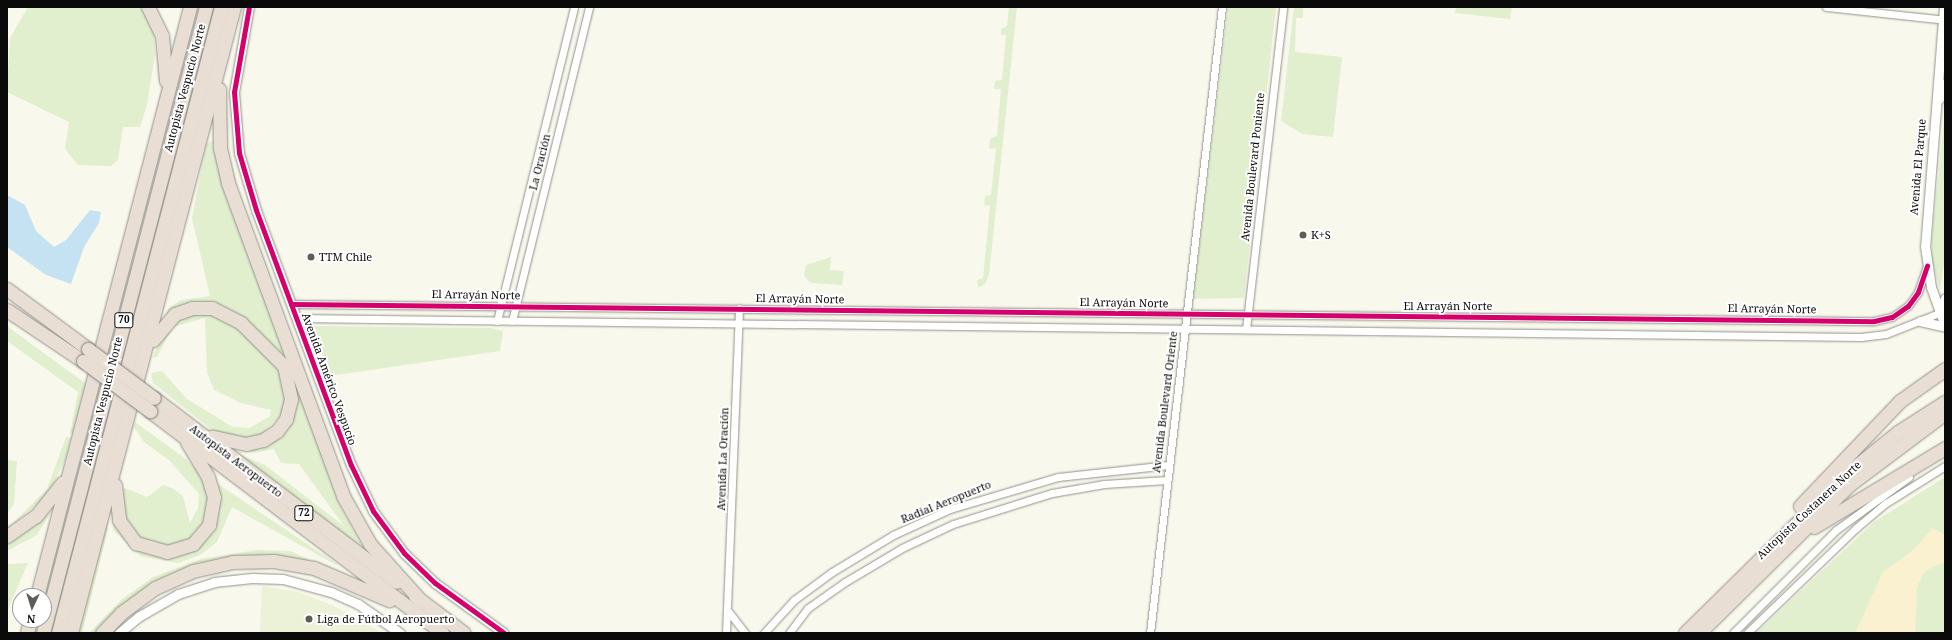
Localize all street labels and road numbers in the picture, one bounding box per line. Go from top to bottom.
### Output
street label: Autopista Vespucio Norte [162,23,208,153]
street label: Avenida Boulevard Poniente [1239,92,1267,242]
street label: Avenida El Parque [1907,118,1929,216]
street label: La Oración [527,132,553,192]
street label: El Arrayán Norte [431,288,521,302]
street label: El Arrayán Norte [755,292,845,306]
street label: El Arrayán Norte [1079,296,1169,310]
street label: El Arrayán Norte [1403,299,1493,313]
street label: El Arrayán Norte [1727,302,1817,316]
street label: Avenida Américo Vespucio [299,311,359,447]
road number: 70 [114,312,134,328]
street label: Avenida Boulevard Oriente [1150,330,1180,474]
street label: Autopista Vespucio Norte [81,335,125,467]
street label: Avenida La Oración [715,407,731,511]
street label: Autopista Aeropuerto [187,422,285,500]
street label: Autopista Costanera Norte [1754,458,1864,562]
street label: Radial Aeropuerto [899,478,993,526]
road number: 72 [294,505,314,521]

